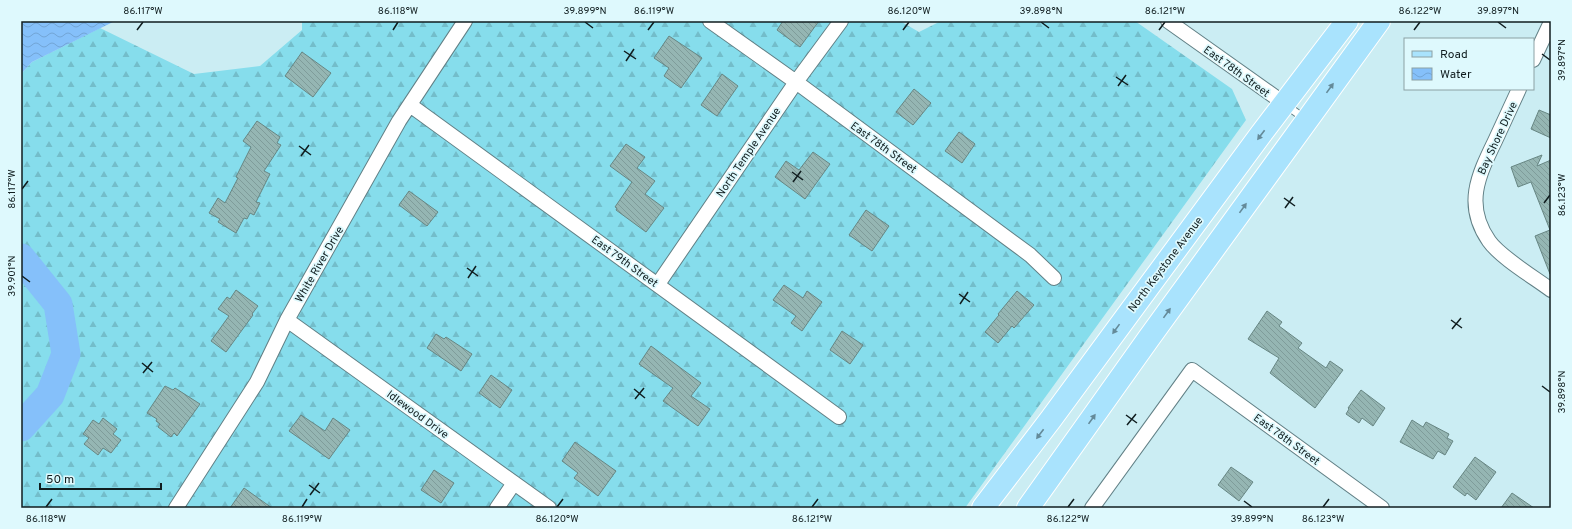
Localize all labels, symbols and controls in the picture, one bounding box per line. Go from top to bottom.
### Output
text: 86.117°W [123,5,163,18]
text: 86.118°W [378,5,418,18]
text: 39.899°N [563,5,607,18]
text: 86.119°W [634,5,674,18]
text: 86.120°W [887,5,931,18]
text: 39.898°N [1019,5,1063,18]
text: 86.121°W [1145,5,1185,18]
text: 86.122°W [1399,5,1441,18]
text: 39.897°N [1477,5,1519,18]
legend [1404,38,1534,90]
text: 39.897°N [1556,39,1569,81]
street label: East 78th Street [1200,43,1272,101]
text: Road [1440,47,1468,63]
text: Water [1440,67,1472,83]
one-way arrow [1326,83,1334,94]
street label: Bay Shore Drive [1475,100,1521,177]
street label: North Temple Avenue [714,105,784,200]
street label: East 78th Street [847,119,919,177]
one-way arrow [1256,129,1265,140]
text: 86.117°W [6,169,19,209]
text: 86.123°W [1556,174,1569,216]
one-way arrow [1239,203,1247,213]
street label: North Keystone Avenue [1125,214,1206,315]
street label: White River Drive [292,224,347,305]
street label: East 79th Street [588,233,660,291]
text: 39.901°N [6,255,19,297]
one-way arrow [1163,308,1171,319]
one-way arrow [1113,324,1121,334]
text: 39.898°N [1556,370,1569,414]
street label: Idlewood Drive [384,388,451,442]
street label: East 78th Street [1250,411,1322,469]
one-way arrow [1088,414,1096,425]
one-way arrow [1036,429,1044,439]
scale bar [40,465,161,491]
text: 50 m [46,472,74,488]
text: 86.118°W [26,513,66,526]
text: 86.119°W [282,513,322,526]
text: 86.120°W [535,513,579,526]
text: 86.121°W [792,513,832,526]
text: 86.122°W [1047,513,1089,526]
text: 39.899°N [1230,513,1274,526]
text: 86.123°W [1302,513,1344,526]

